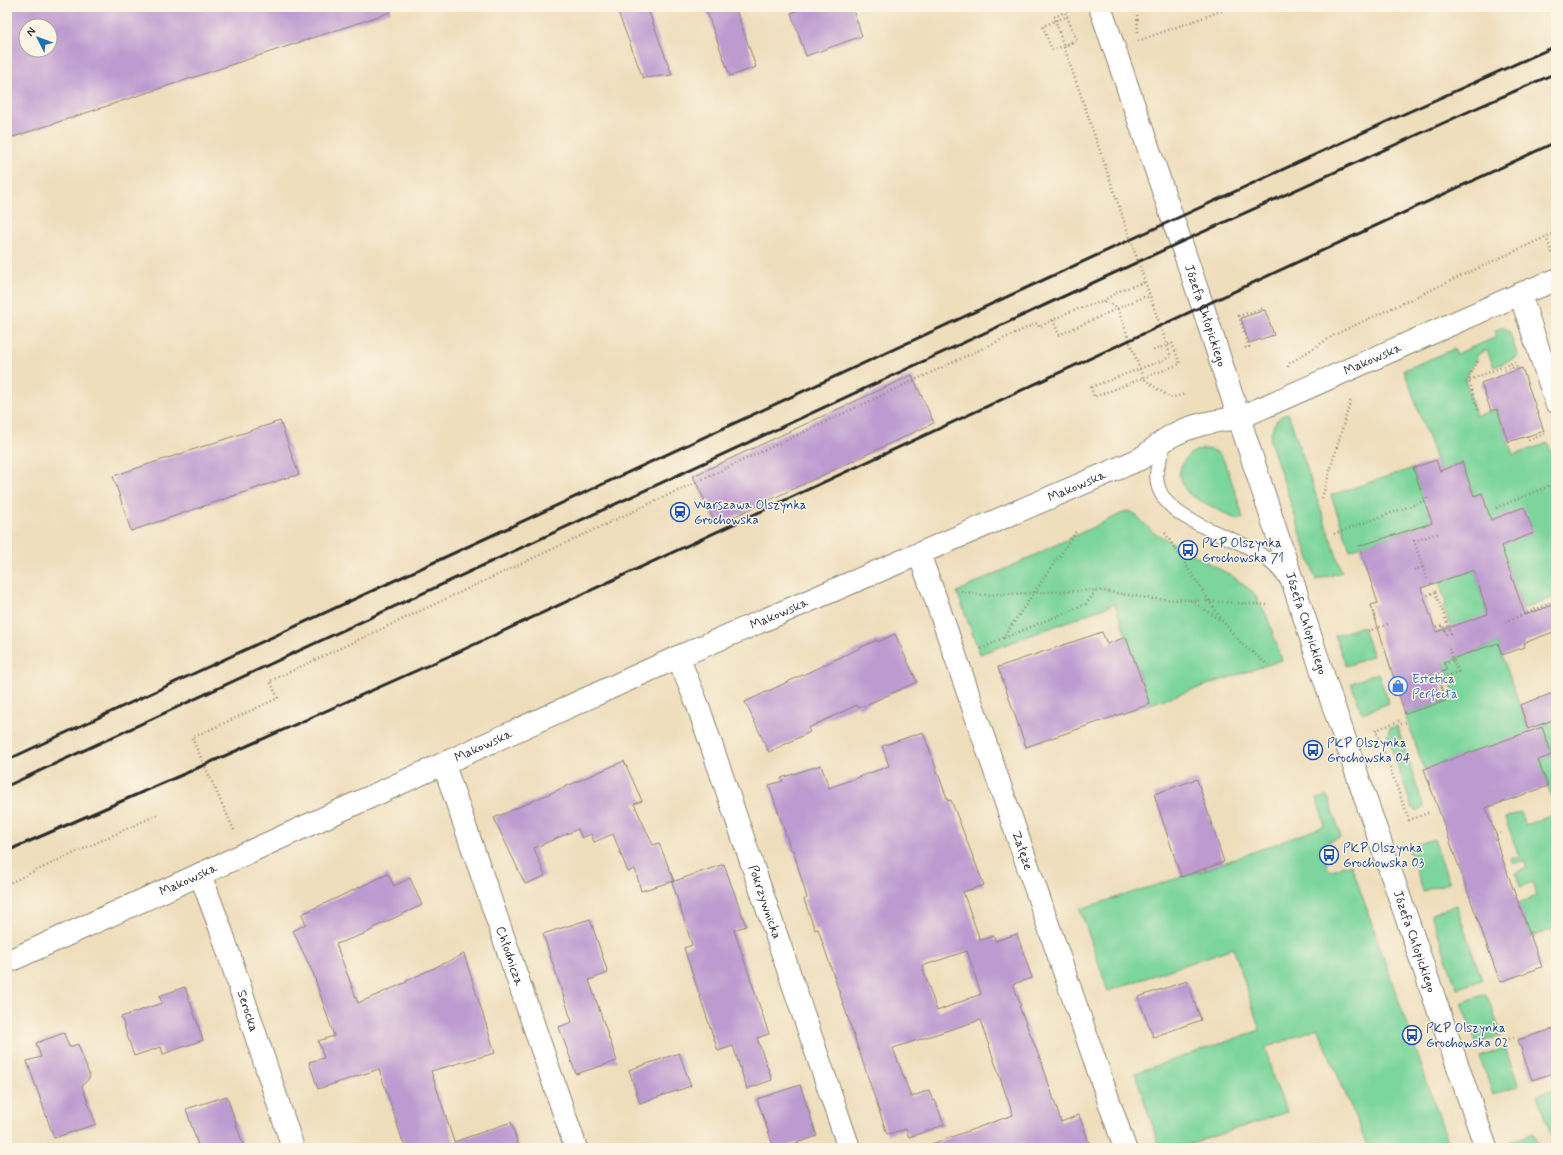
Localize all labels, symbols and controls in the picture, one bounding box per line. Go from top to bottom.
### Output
north arrow [18,18,58,58]
text: N [24,25,39,39]
street label: Józefa Chłopickiego [1180,262,1230,369]
street label: Makowska [1341,339,1404,379]
street label: Makowska [1045,466,1109,506]
place label: Warszawa Olszynka Grochowska [694,497,807,529]
station icon: Warszawa Olszynka Grochowska [669,501,691,523]
place label: PKP Olszynka Grochowska 71 [1202,535,1284,567]
bus stop icon: PKP Olszynka Grochowska 71 [1177,539,1199,561]
street label: Józefa Chłopickiego [1281,570,1331,677]
street label: Makowska [747,594,811,634]
place label: Estetica Perfecta [1412,671,1458,703]
shop icon: Estetica Perfecta [1387,675,1409,697]
street label: Makowska [452,725,515,766]
place label: PKP Olszynka Grochowska 04 [1327,735,1411,767]
bus stop icon: PKP Olszynka Grochowska 04 [1302,739,1324,761]
street label: Załęże [1008,829,1037,872]
place label: PKP Olszynka Grochowska 03 [1343,840,1425,872]
bus stop icon: PKP Olszynka Grochowska 03 [1318,844,1340,866]
street label: Makowska [157,859,220,900]
street label: Pokrzywnicka [744,863,785,941]
street label: Józefa Chłopickiego [1389,888,1440,995]
street label: Chłodnicza [492,924,528,988]
street label: Serocka [233,988,263,1034]
place label: PKP Olszynka Grochowska 02 [1426,1020,1509,1052]
bus stop icon: PKP Olszynka Grochowska 02 [1401,1024,1423,1046]

